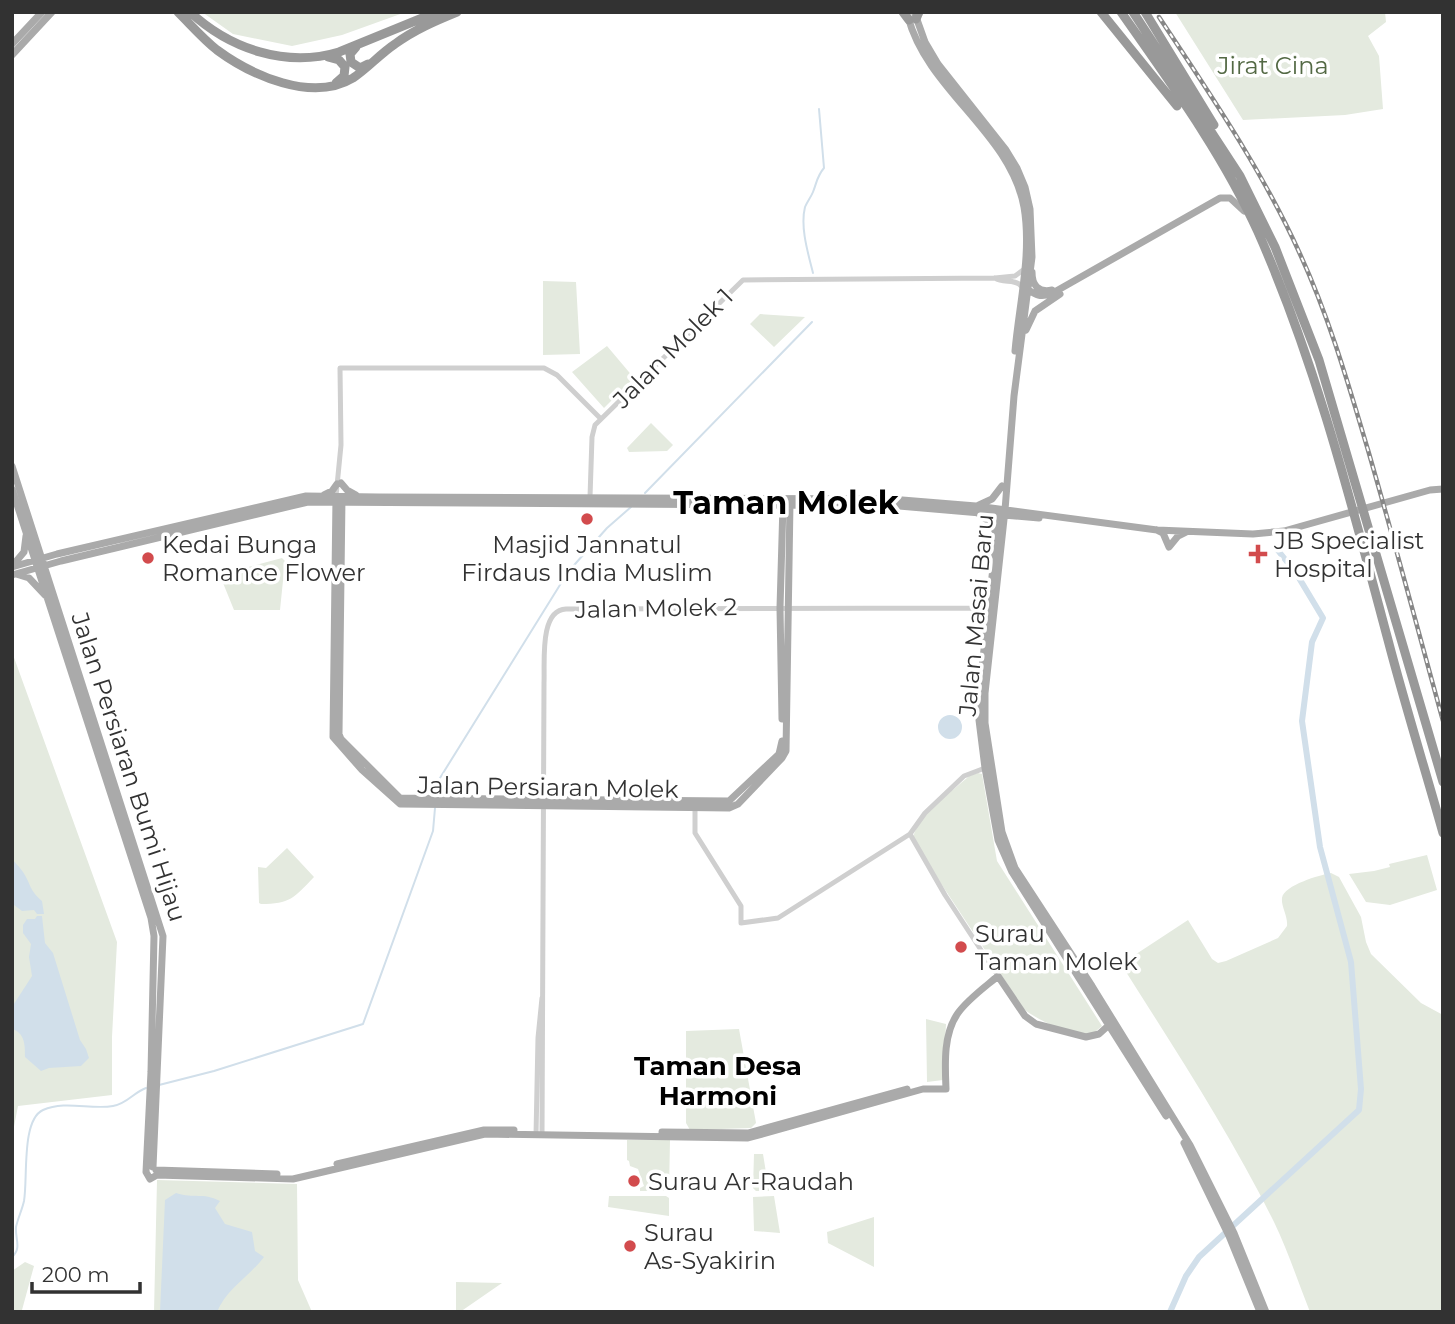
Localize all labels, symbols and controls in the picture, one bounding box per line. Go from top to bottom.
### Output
park label: Jirat Cina [1216,51,1329,80]
street label: Jalan Molek 1 [606,282,739,415]
district label: Taman Molek [673,483,900,522]
marker: Masjid Jannatul Firdaus India Muslim [579,511,595,527]
street label: Jalan Masai Baru [953,513,999,718]
place label: JB Specialist Hospital [1273,526,1425,583]
place label: Kedai Bunga Romance Flower [162,530,366,587]
place label: Masjid Jannatul Firdaus India Muslim [461,530,713,587]
marker: JB Specialist Hospital [1248,544,1268,564]
marker: Kedai Bunga Romance Flower [140,550,156,566]
street label: Jalan Molek 2 [574,592,737,624]
street label: Jalan Persiaran Bumi Hijau [65,608,193,925]
street label: Jalan Persiaran Molek [416,770,679,804]
place label: Surau Taman Molek [975,919,1138,976]
marker: Surau Taman Molek [953,939,969,955]
district label: Taman Desa Harmoni [634,1050,802,1112]
place label: Surau Ar-Raudah [648,1167,854,1196]
marker: Surau Ar-Raudah [626,1173,642,1189]
place label: Surau As-Syakirin [644,1218,776,1275]
marker: Surau As-Syakirin [622,1238,638,1254]
scale bar [32,1250,140,1294]
text: 200 m [42,1262,109,1287]

